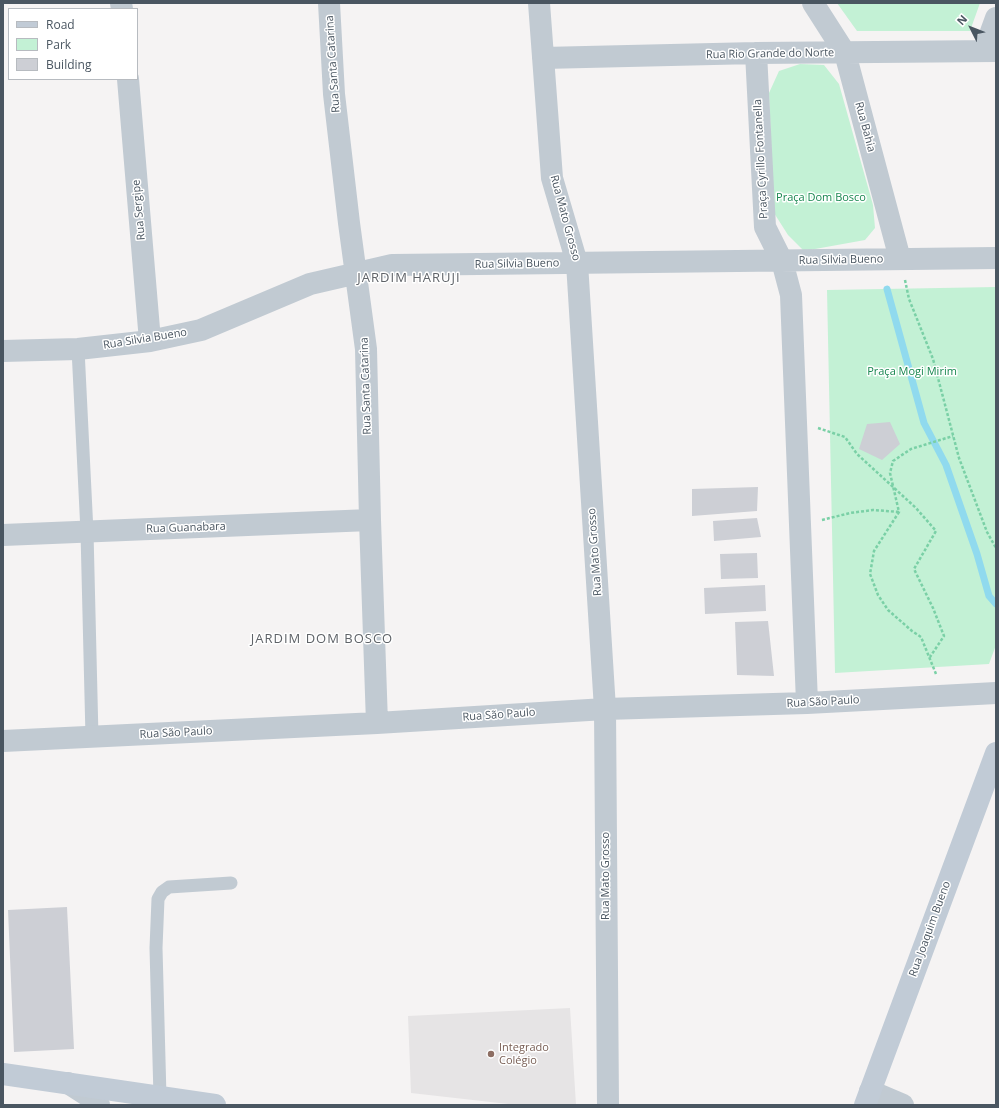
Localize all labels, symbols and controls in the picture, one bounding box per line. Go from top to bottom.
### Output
legend [8,8,138,80]
north arrow [951,8,991,48]
text: N [953,11,970,28]
street label: Rua Santa Catarina [323,15,343,113]
text: Road [46,16,75,33]
text: Park [46,36,71,53]
street label: Rua Rio Grande do Norte [706,46,834,62]
text: Building [46,56,91,73]
street label: Praça Cyrillo Fontanella [751,99,771,219]
street label: Rua Bahia [852,100,878,154]
street label: Rua Mato Grosso [547,174,583,262]
street label: Rua Sergipe [130,179,148,241]
park label: Praça Dom Bosco [776,191,866,205]
street label: Rua Silvia Bueno [799,253,883,267]
street label: Rua Silvia Bueno [475,257,559,271]
district label: JARDIM HARUJI [357,270,461,286]
street label: Rua Silvia Bueno [102,326,188,352]
street label: Rua Santa Catarina [358,337,374,435]
park label: Praça Mogi Mirim [867,365,957,379]
street label: Rua Mato Grosso [585,508,605,596]
street label: Rua Guanabara [146,520,226,536]
district label: JARDIM DOM BOSCO [251,631,393,647]
street label: Rua São Paulo [786,693,860,711]
street label: Rua São Paulo [462,706,536,724]
street label: Rua São Paulo [139,724,213,742]
street label: Rua Mato Grosso [599,832,613,920]
street label: Rua Joaquim Bueno [907,879,953,979]
place label: Integrado Colégio [499,1041,549,1067]
marker: Integrado Colégio [486,1049,496,1059]

